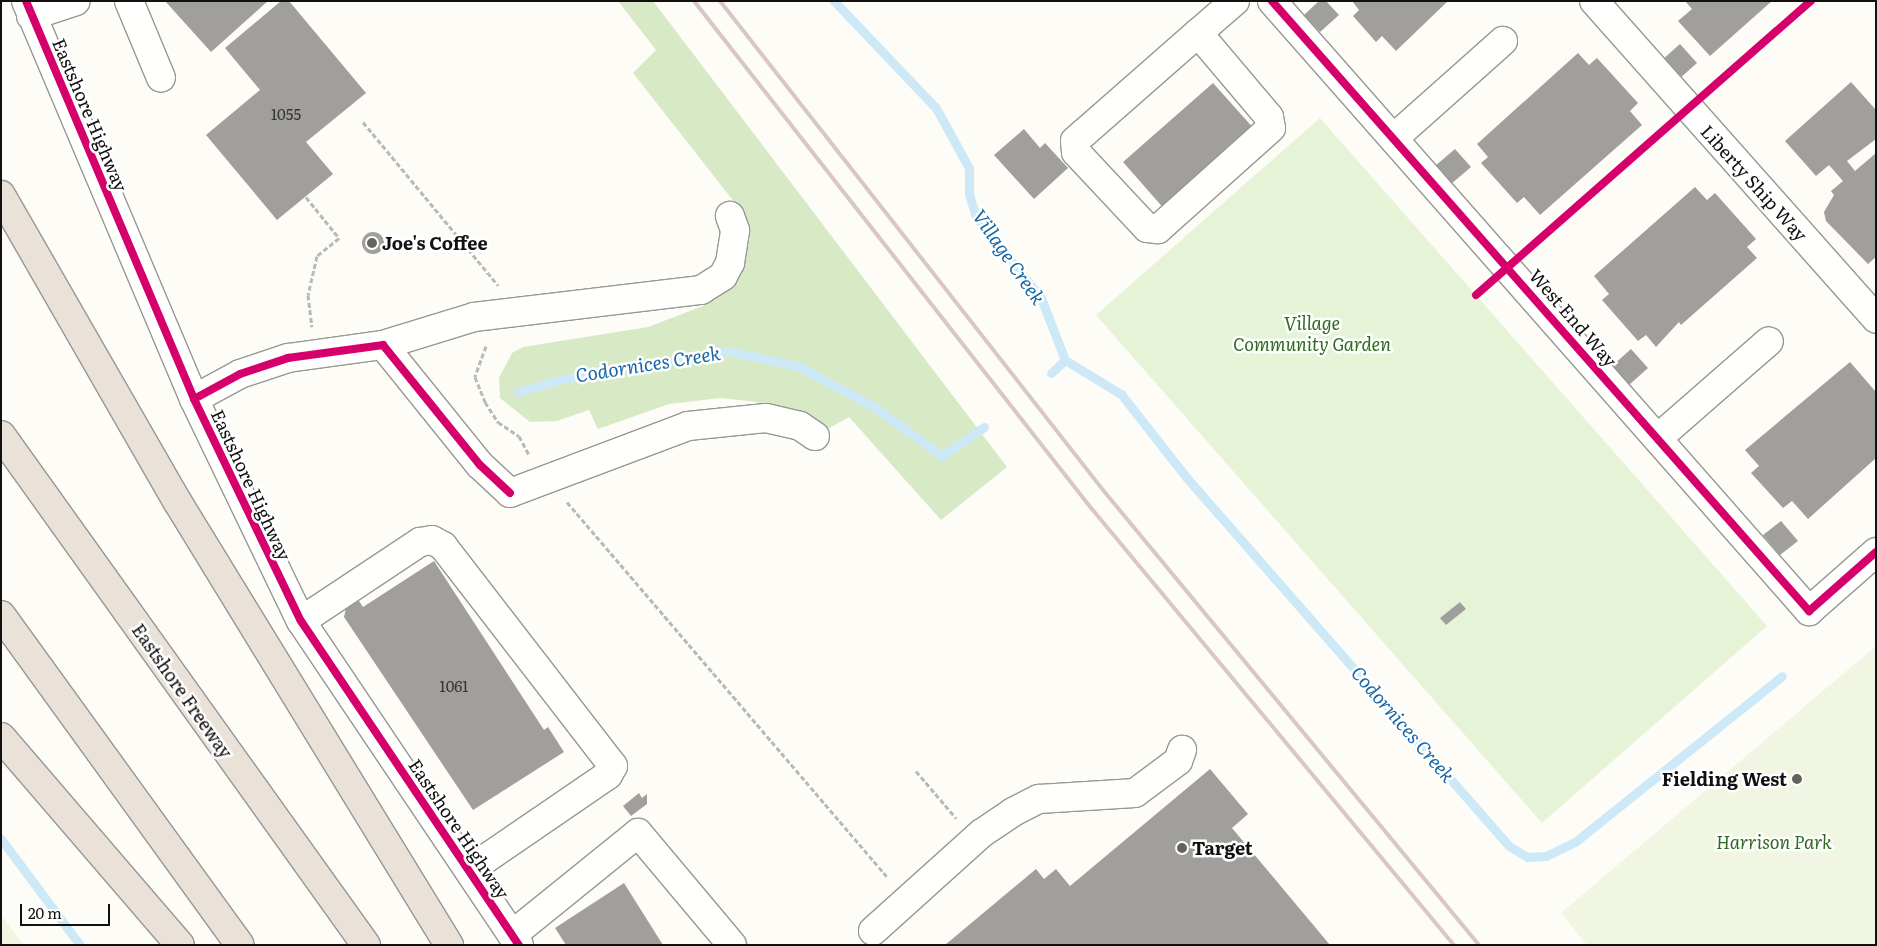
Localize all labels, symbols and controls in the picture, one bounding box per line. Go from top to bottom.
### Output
street label: Eastshore Highway [48,35,132,195]
house number: 1055 [271,105,301,123]
street label: Liberty Ship Way [1696,121,1812,245]
water label: Village Creek [968,205,1050,309]
place label: Joe's Coffee [382,232,488,254]
marker: Joe's Coffee [366,237,378,249]
street label: West End Way [1525,265,1621,371]
park label: Village Community Garden [1233,313,1391,356]
water label: Codornices Creek [574,341,722,387]
street label: Eastshore Highway [207,406,295,564]
street label: Eastshore Freeway [127,620,237,762]
water label: Codornices Creek [1346,661,1460,787]
house number: 1061 [440,677,468,695]
street label: Eastshore Highway [404,755,514,903]
place label: Fielding West [1662,768,1787,790]
marker: Fielding West [1791,773,1803,785]
park label: Harrison Park [1716,831,1832,853]
place label: Target [1192,837,1253,859]
marker: Target [1176,842,1188,854]
scale bar [22,894,112,926]
text: 20 m [28,901,62,924]

